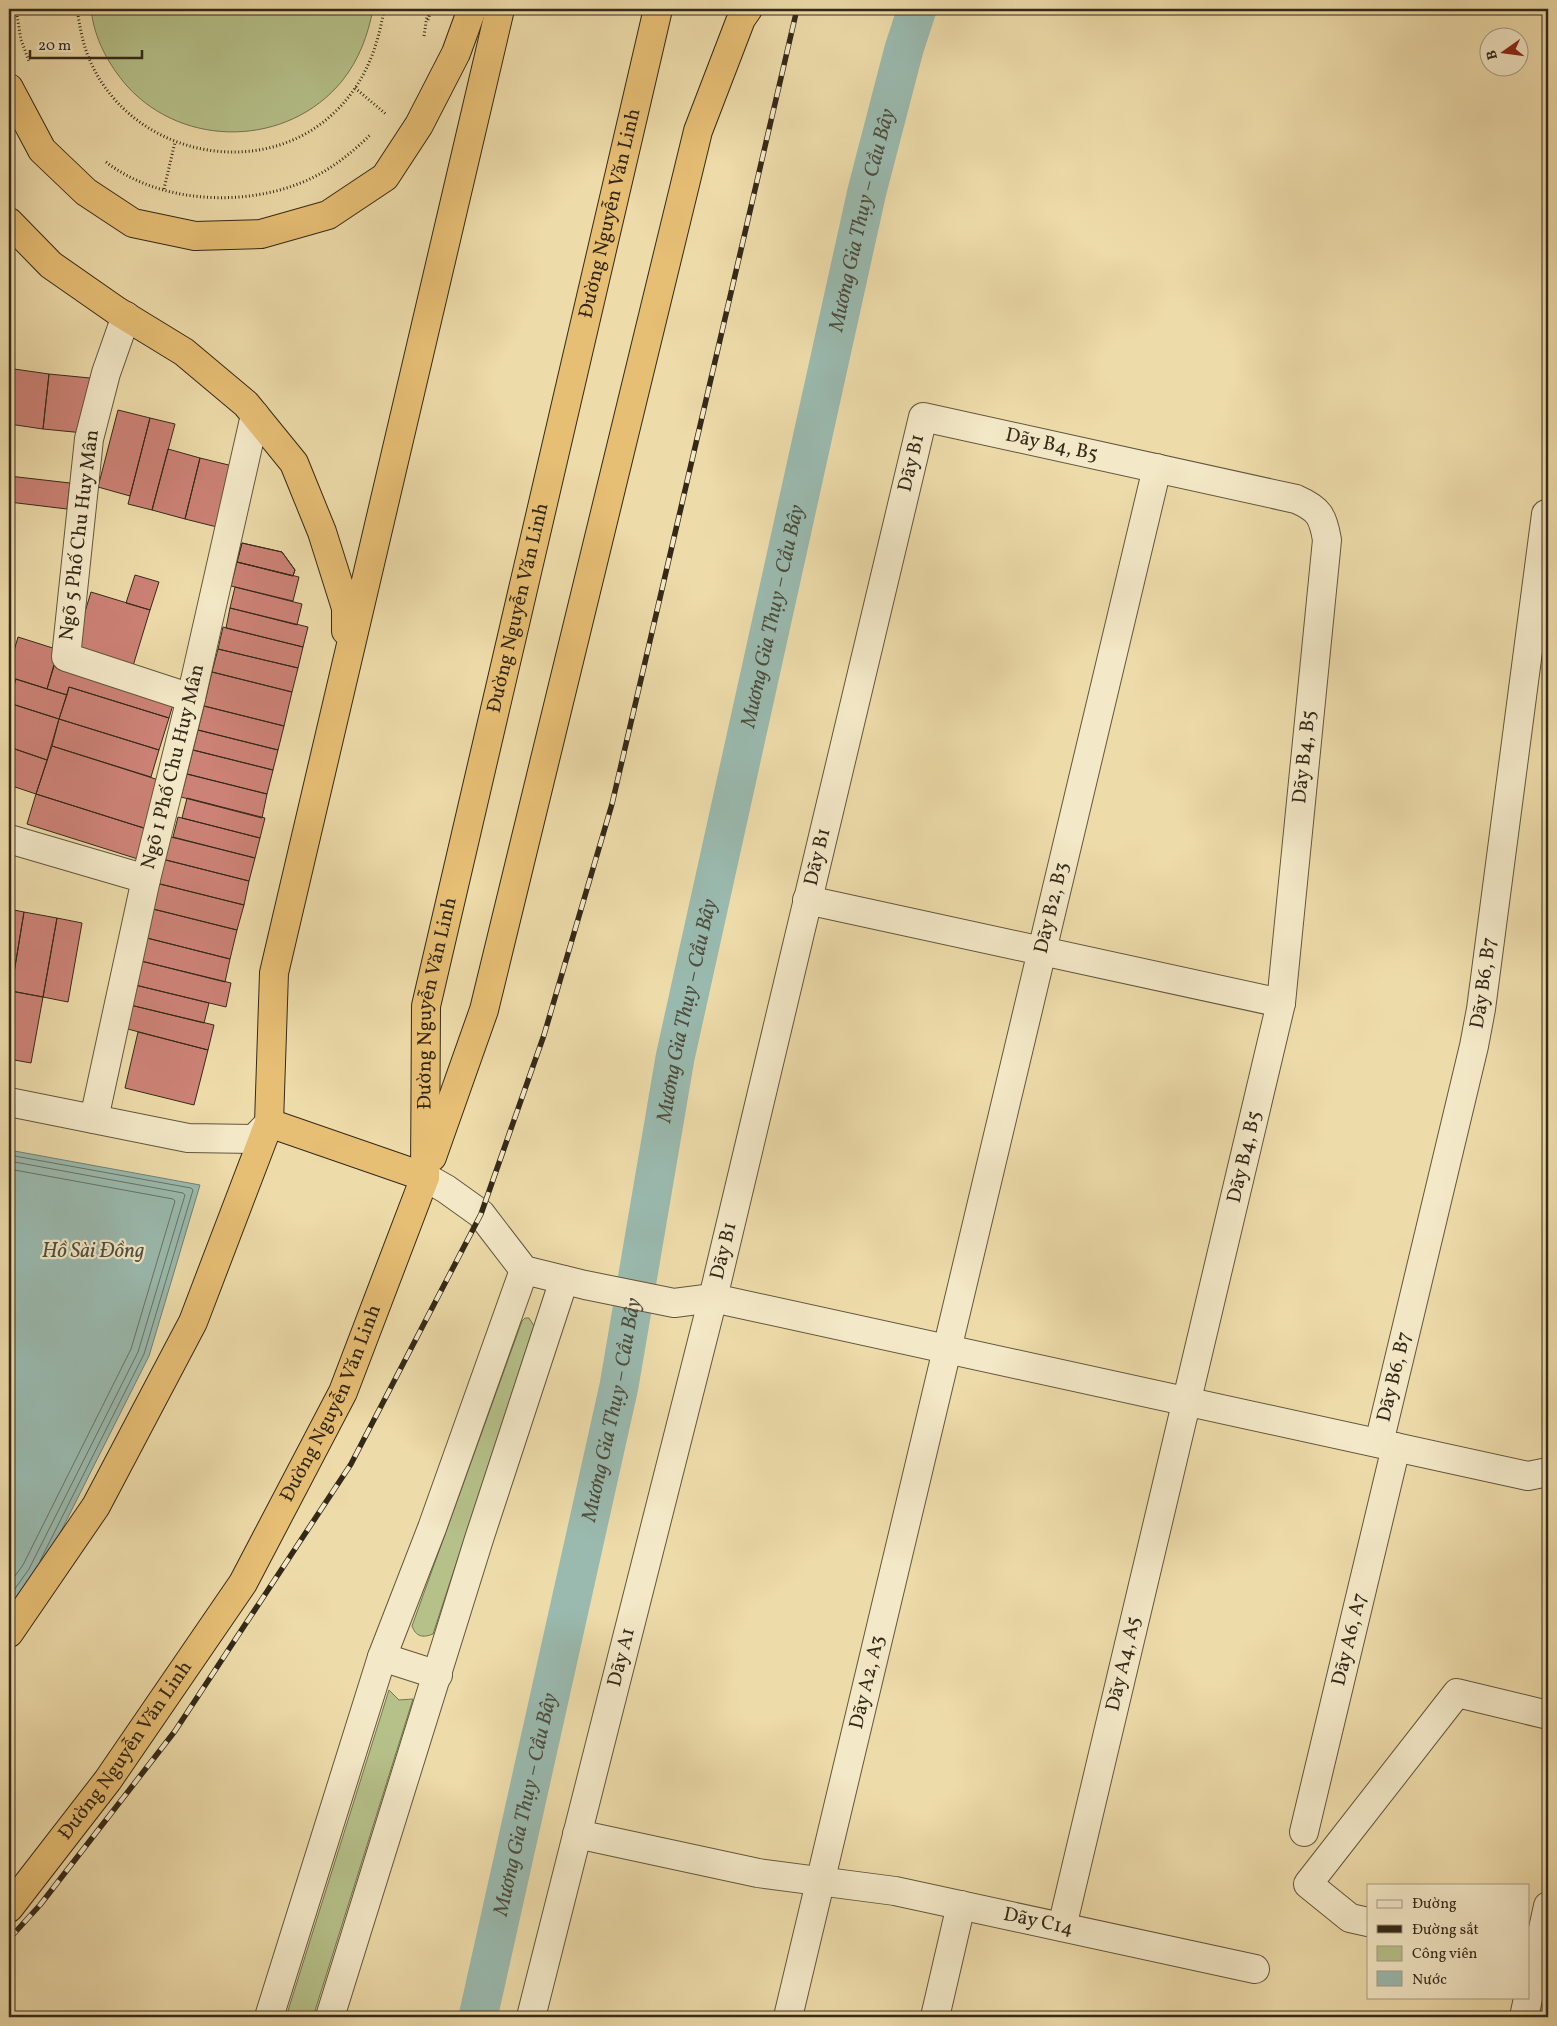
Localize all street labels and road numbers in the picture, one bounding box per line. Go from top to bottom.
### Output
street label: Đường Nguyễn Văn Linh [572,106,648,321]
street label: Dãy B4, B5 [1003,422,1100,469]
street label: Ngõ 5 Phố Chu Huy Mân [53,428,107,642]
street label: Dãy B1 [892,431,932,495]
street label: Đường Nguyễn Văn Linh [481,500,557,716]
street label: Ngõ 1 Phố Chu Huy Mân [135,662,212,872]
street label: Dãy B4, B5 [1286,709,1324,805]
street label: Dãy B1 [798,825,839,889]
street label: Dãy B2, B3 [1028,859,1077,957]
street label: Đường Nguyễn Văn Linh [411,895,465,1110]
street label: Dãy B6, B7 [1464,936,1504,1031]
street label: Dãy B4, B5 [1221,1108,1269,1206]
street label: Dãy B1 [704,1219,745,1283]
street label: Đường Nguyễn Văn Linh [274,1301,389,1507]
street label: Dãy B6, B7 [1370,1329,1419,1425]
street label: Dãy A6, A7 [1325,1590,1375,1689]
street label: Dãy A4, A5 [1100,1614,1148,1714]
street label: Dãy A1 [601,1625,643,1690]
street label: Dãy A2, A3 [843,1633,892,1732]
street label: Đường Nguyễn Văn Linh [52,1655,200,1846]
street label: Dãy C14 [1001,1901,1076,1943]

